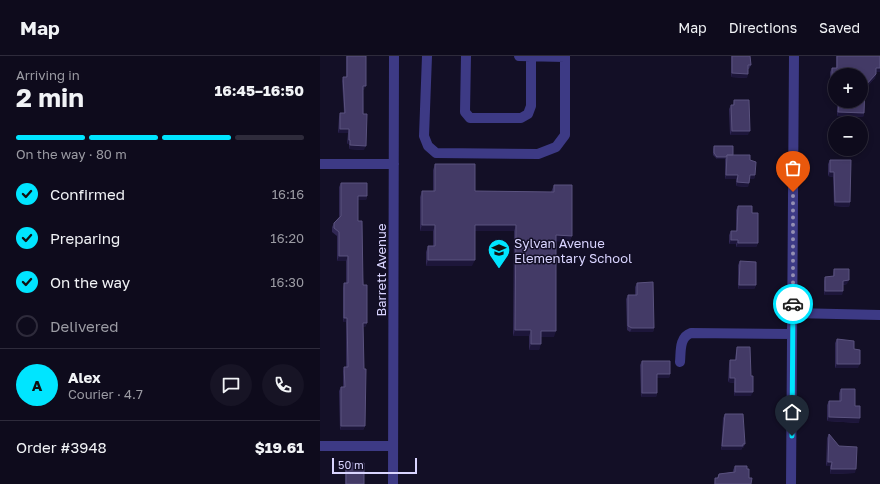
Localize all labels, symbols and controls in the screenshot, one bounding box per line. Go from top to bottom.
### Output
text: Map [20,16,60,39]
text: Map [678,19,707,36]
text: Directions [729,19,797,36]
text: Saved [819,19,860,36]
text: Arriving in [16,67,80,83]
map controls [828,68,868,156]
button: + [828,68,868,108]
text: 16:45–16:50 [215,81,304,99]
text: 2 min [16,82,84,113]
button: − [828,116,868,156]
text: On the way · 80 m [16,146,127,162]
pin [776,151,810,192]
icon: bag [782,157,804,179]
icon: check [16,183,38,205]
text: Confirmed [50,185,125,203]
text: 16:16 [272,186,304,202]
street label: Barrett Avenue [373,223,389,317]
icon: check [16,227,38,249]
text: Preparing [50,229,120,247]
text: 16:20 [270,230,304,246]
place label: Sylvan Avenue Elementary School [514,235,632,266]
school or university icon: Sylvan Avenue Elementary School [486,237,512,270]
icon: check [16,271,38,293]
text: On the way [50,273,130,291]
text: 16:30 [270,274,304,290]
courier [773,284,813,324]
icon: car [782,293,804,315]
text: Delivered [50,317,118,335]
button: chat [210,364,252,406]
button: phone [262,364,304,406]
text: Alex [68,368,101,386]
text: A [32,376,42,394]
text: Courier · 4.7 [68,386,143,402]
pin [775,395,809,436]
icon: home [781,401,803,423]
text: Order #3948 [16,438,107,456]
text: $19.61 [255,438,304,456]
scale bar [332,456,417,475]
text: 50 m [338,458,364,471]

